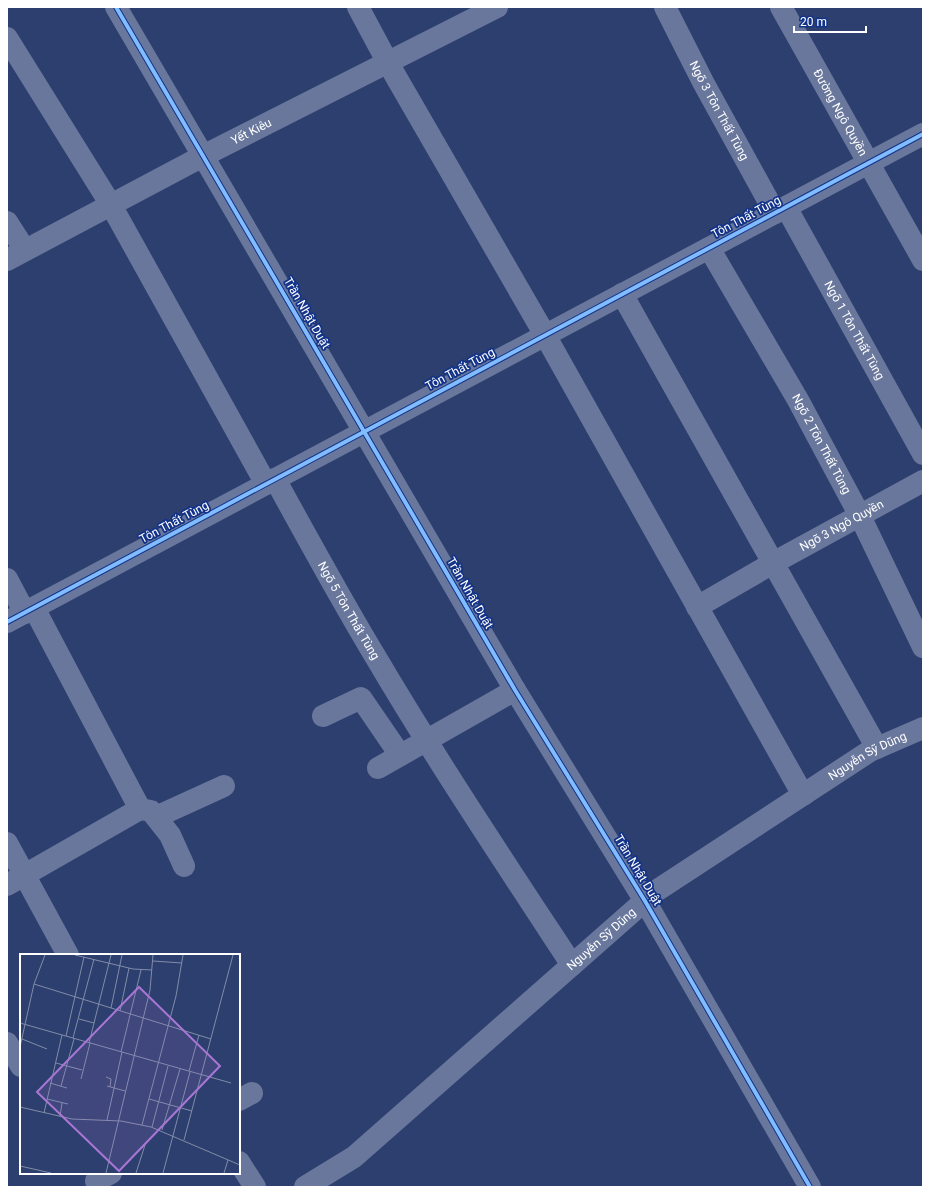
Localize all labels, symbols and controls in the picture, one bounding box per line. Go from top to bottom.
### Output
scale bar [794,8,866,34]
text: 20 m [800,15,827,29]
street label: Ngõ 3 Tôn Thất Tùng [687,59,752,163]
street label: Đường Ngô Quyền [810,67,870,158]
street label: Yết Kiêu [229,115,274,148]
street label: Tôn Thất Tùng [709,193,783,241]
street label: Trần Nhật Duật [281,275,333,351]
street label: Ngõ 1 Tôn Thất Tùng [821,278,887,382]
street label: Tôn Thất Tùng [423,345,497,393]
street label: Ngõ 2 Tôn Thất Tùng [789,392,854,496]
street label: Ngõ 3 Ngô Quyền [797,497,886,554]
street label: Tôn Thất Tùng [137,498,211,546]
street label: Trần Nhật Duật [444,555,496,631]
street label: Ngõ 5 Tôn Thất Tùng [315,559,383,662]
street label: Nguyễn Sỹ Dũng [826,729,909,783]
street label: Trần Nhật Duật [611,832,665,908]
street label: Nguyễn Sỹ Dũng [564,905,639,973]
inset map [20,954,240,1174]

